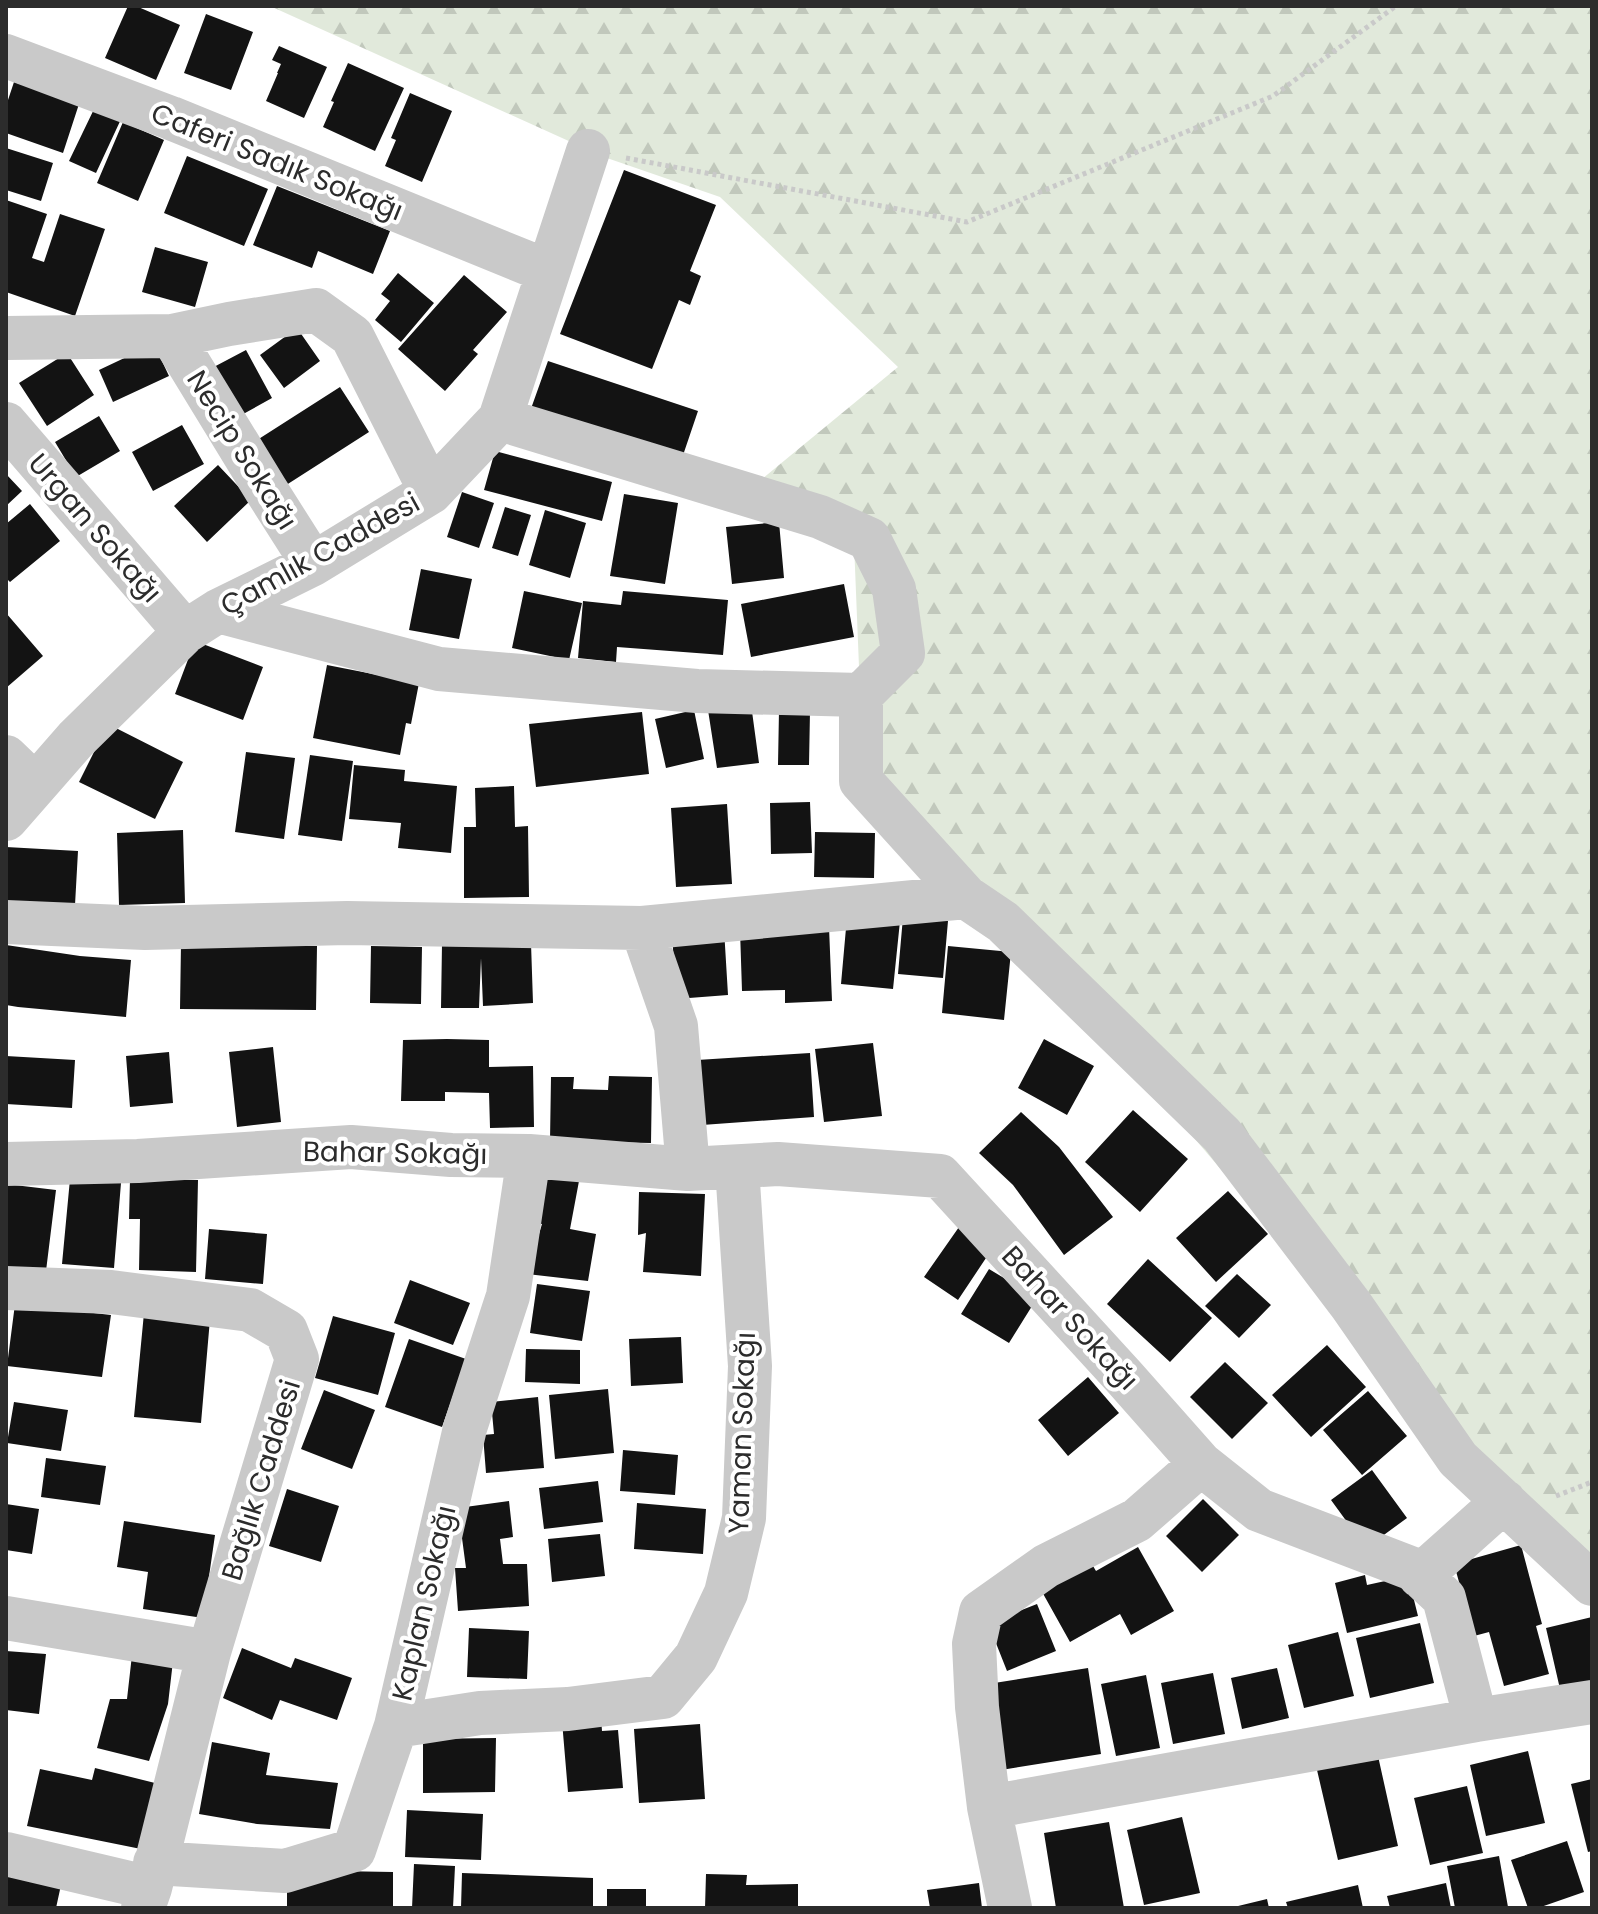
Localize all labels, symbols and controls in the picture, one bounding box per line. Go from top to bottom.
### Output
street label: Caferi Sadık Sokağı [145,94,409,230]
street label: Necip Sokağı [178,363,306,537]
street label: Urgan Sokağı [19,445,171,611]
street label: Çamlık Caddesi [213,483,427,625]
street label: Bahar Sokağı [302,1132,488,1174]
street label: Bahar Sokağı [993,1237,1147,1399]
street label: Yaman Sokağı [719,1331,765,1535]
street label: Bağlık Caddesi [212,1375,310,1585]
street label: Kaplan Sokağı [383,1501,465,1705]

